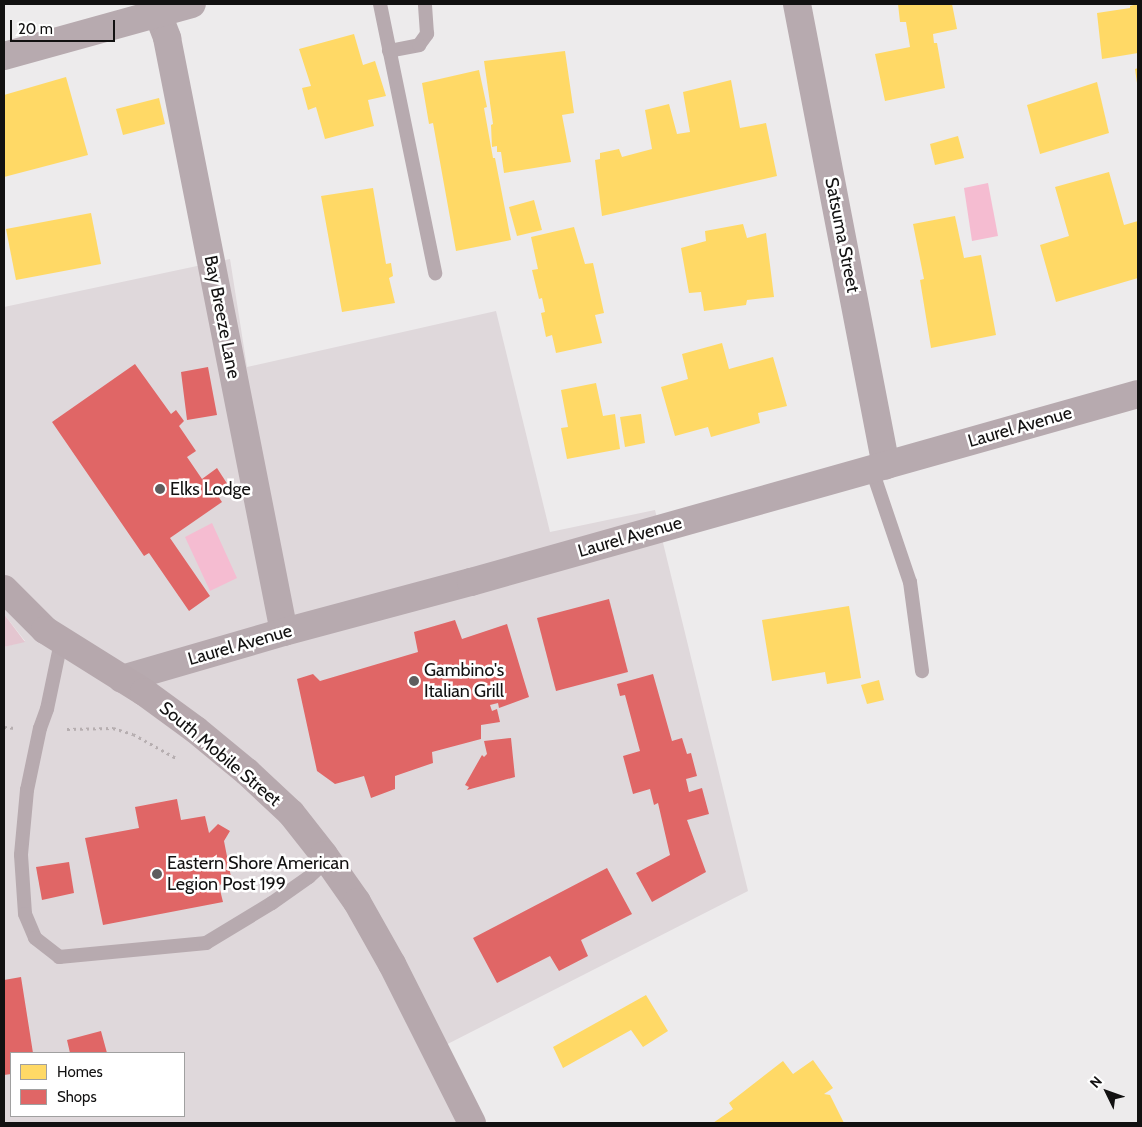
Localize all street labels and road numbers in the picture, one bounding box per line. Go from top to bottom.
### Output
street label: Satsuma Street [820,176,864,294]
street label: Bay Breeze Lane [199,254,245,380]
street label: Laurel Avenue [966,402,1074,452]
street label: Laurel Avenue [576,512,684,562]
street label: Laurel Avenue [186,620,294,670]
street label: South Mobile Street [155,697,285,811]

